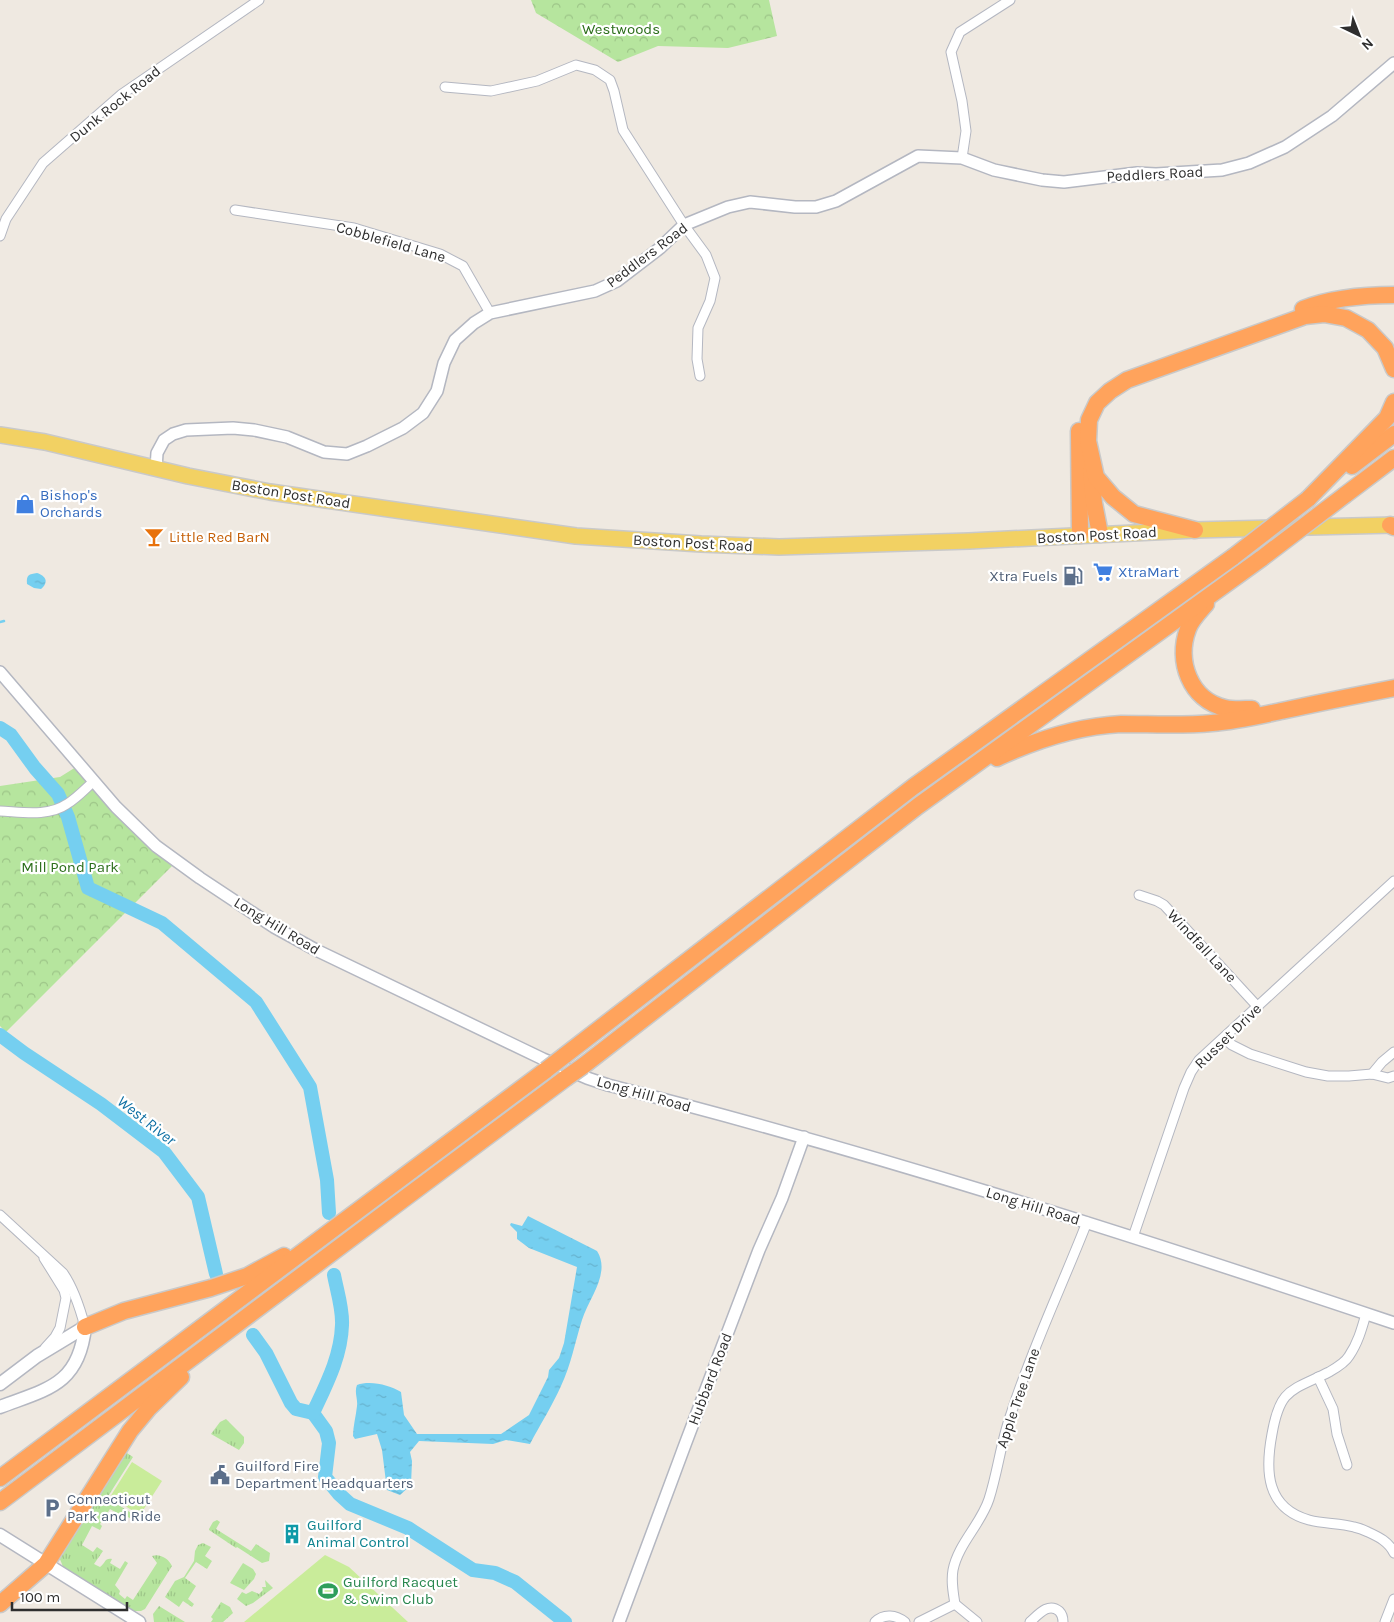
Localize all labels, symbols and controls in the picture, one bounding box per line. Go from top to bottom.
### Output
north arrow [1334,10,1384,60]
park label: Westwoods [582,20,660,38]
text: N [1358,34,1377,54]
street label: Dunk Rock Road [66,62,164,146]
street label: Peddlers Road [1106,162,1204,186]
street label: Cobblefield Lane [334,218,448,266]
street label: Peddlers Road [603,219,691,291]
street label: Boston Post Road [230,476,352,512]
place label: Bishop's Orchards [40,486,102,521]
shop icon: Bishop's Orchards [14,493,36,515]
street label: Boston Post Road [1037,523,1157,547]
bar icon: Little Red BarN [143,526,165,548]
place label: Little Red BarN [169,528,270,546]
street label: Boston Post Road [633,531,753,555]
supermarket icon: XtraMart [1092,561,1114,583]
place label: XtraMart [1118,563,1179,581]
fuel station icon: Xtra Fuels [1062,565,1084,587]
place label: Xtra Fuels [989,567,1058,585]
park label: Mill Pond Park [21,858,119,876]
street label: Long Hill Road [231,893,323,959]
street label: Windfall Lane [1164,906,1240,986]
street label: Russet Drive [1191,1000,1265,1072]
street label: Long Hill Road [595,1072,693,1116]
water label: West River [113,1092,180,1150]
street label: Long Hill Road [984,1183,1082,1229]
street label: Hubbard Road [684,1330,736,1428]
street label: Apple Tree Lane [992,1346,1044,1450]
place label: Guilford Fire Department Headquarters [235,1457,414,1492]
public building icon: Guilford Fire Department Headquarters [209,1464,231,1486]
place label: Connecticut Park and Ride [67,1490,161,1525]
parking icon: Connecticut Park and Ride [41,1497,63,1519]
place label: Guilford Animal Control [307,1516,409,1551]
building icon: Guilford Animal Control [281,1523,303,1545]
place label: Guilford Racquet & Swim Club [343,1573,458,1608]
scale bar [12,1580,128,1612]
sports icon: Guilford Racquet & Swim Club [317,1580,339,1602]
text: 100 m [20,1588,60,1606]

